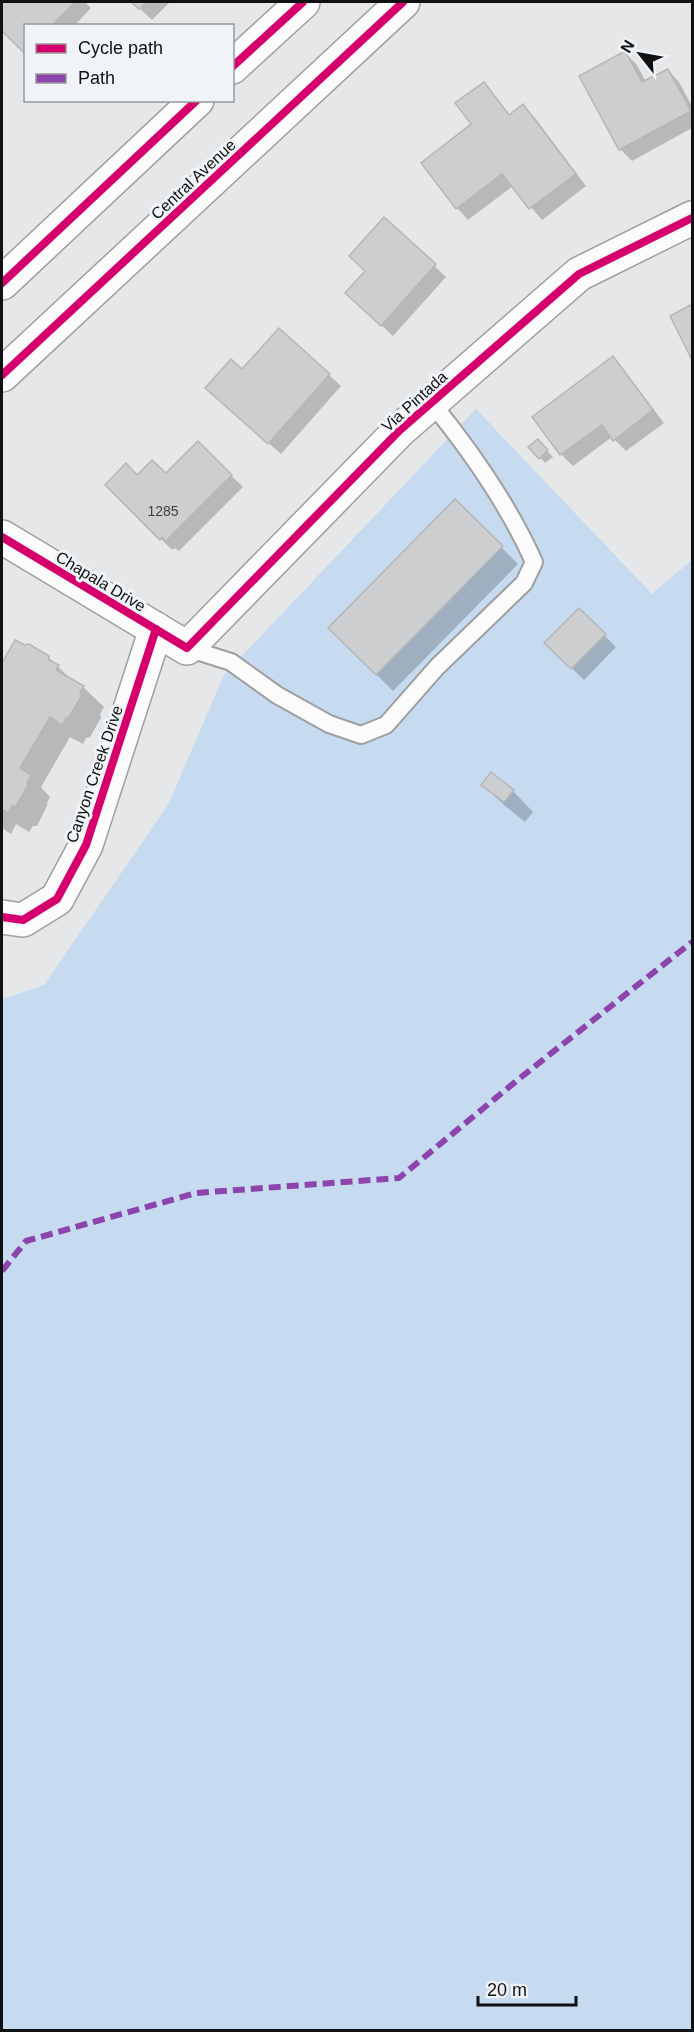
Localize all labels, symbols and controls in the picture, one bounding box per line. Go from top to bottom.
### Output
legend [24,24,234,102]
north arrow [610,24,670,84]
text: N [617,37,638,56]
text: Cycle path [78,38,163,58]
text: Path [78,68,115,88]
street label: Central Avenue [148,136,239,223]
street label: Via Pintada [378,368,450,435]
house number: 1285 [147,503,179,519]
street label: Chapala Drive [53,548,149,615]
street label: Canyon Creek Drive [63,703,126,845]
scale bar [478,1969,576,2007]
text: 20 m [487,1980,527,2000]

